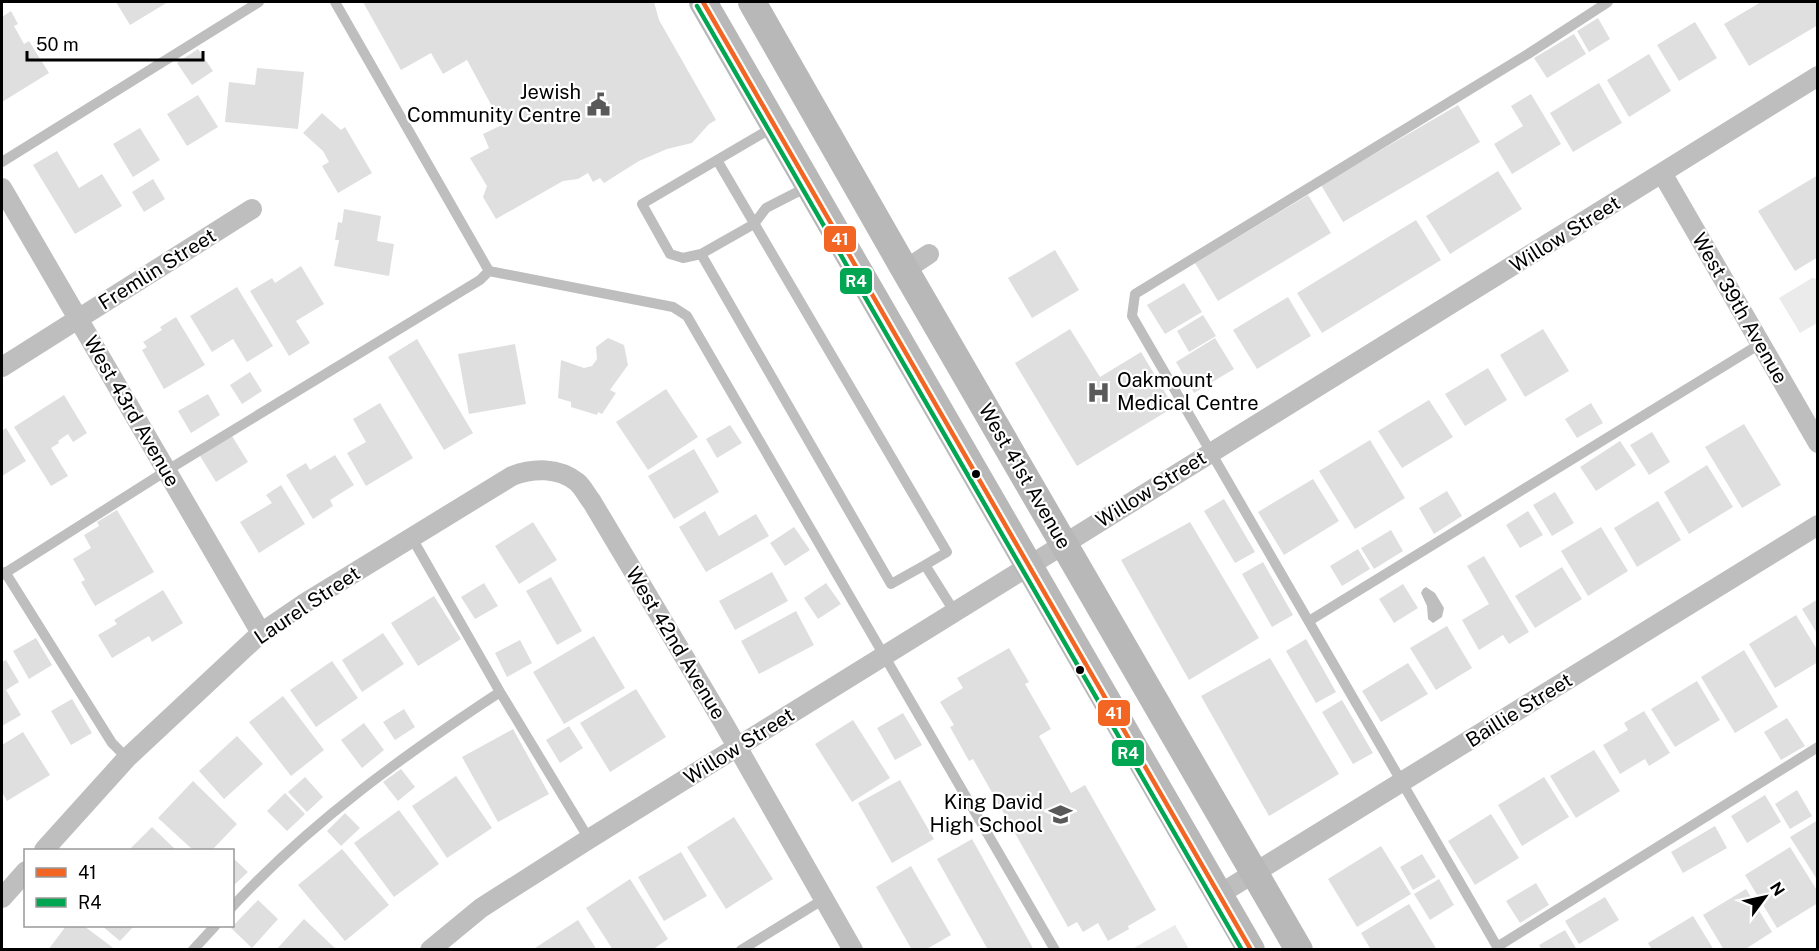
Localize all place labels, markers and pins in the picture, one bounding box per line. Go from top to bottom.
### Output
place label: Jewish Community Centre [407,80,581,127]
public building icon: Jewish Community Centre [586,91,612,117]
place label: Oakmount Medical Centre [1117,368,1259,415]
hospital icon: Oakmount Medical Centre [1086,379,1112,405]
unlabelled marker [970,468,982,480]
unlabelled marker [1074,664,1086,676]
place label: King David High School [930,790,1043,837]
school or university icon: King David High School [1048,801,1074,827]

